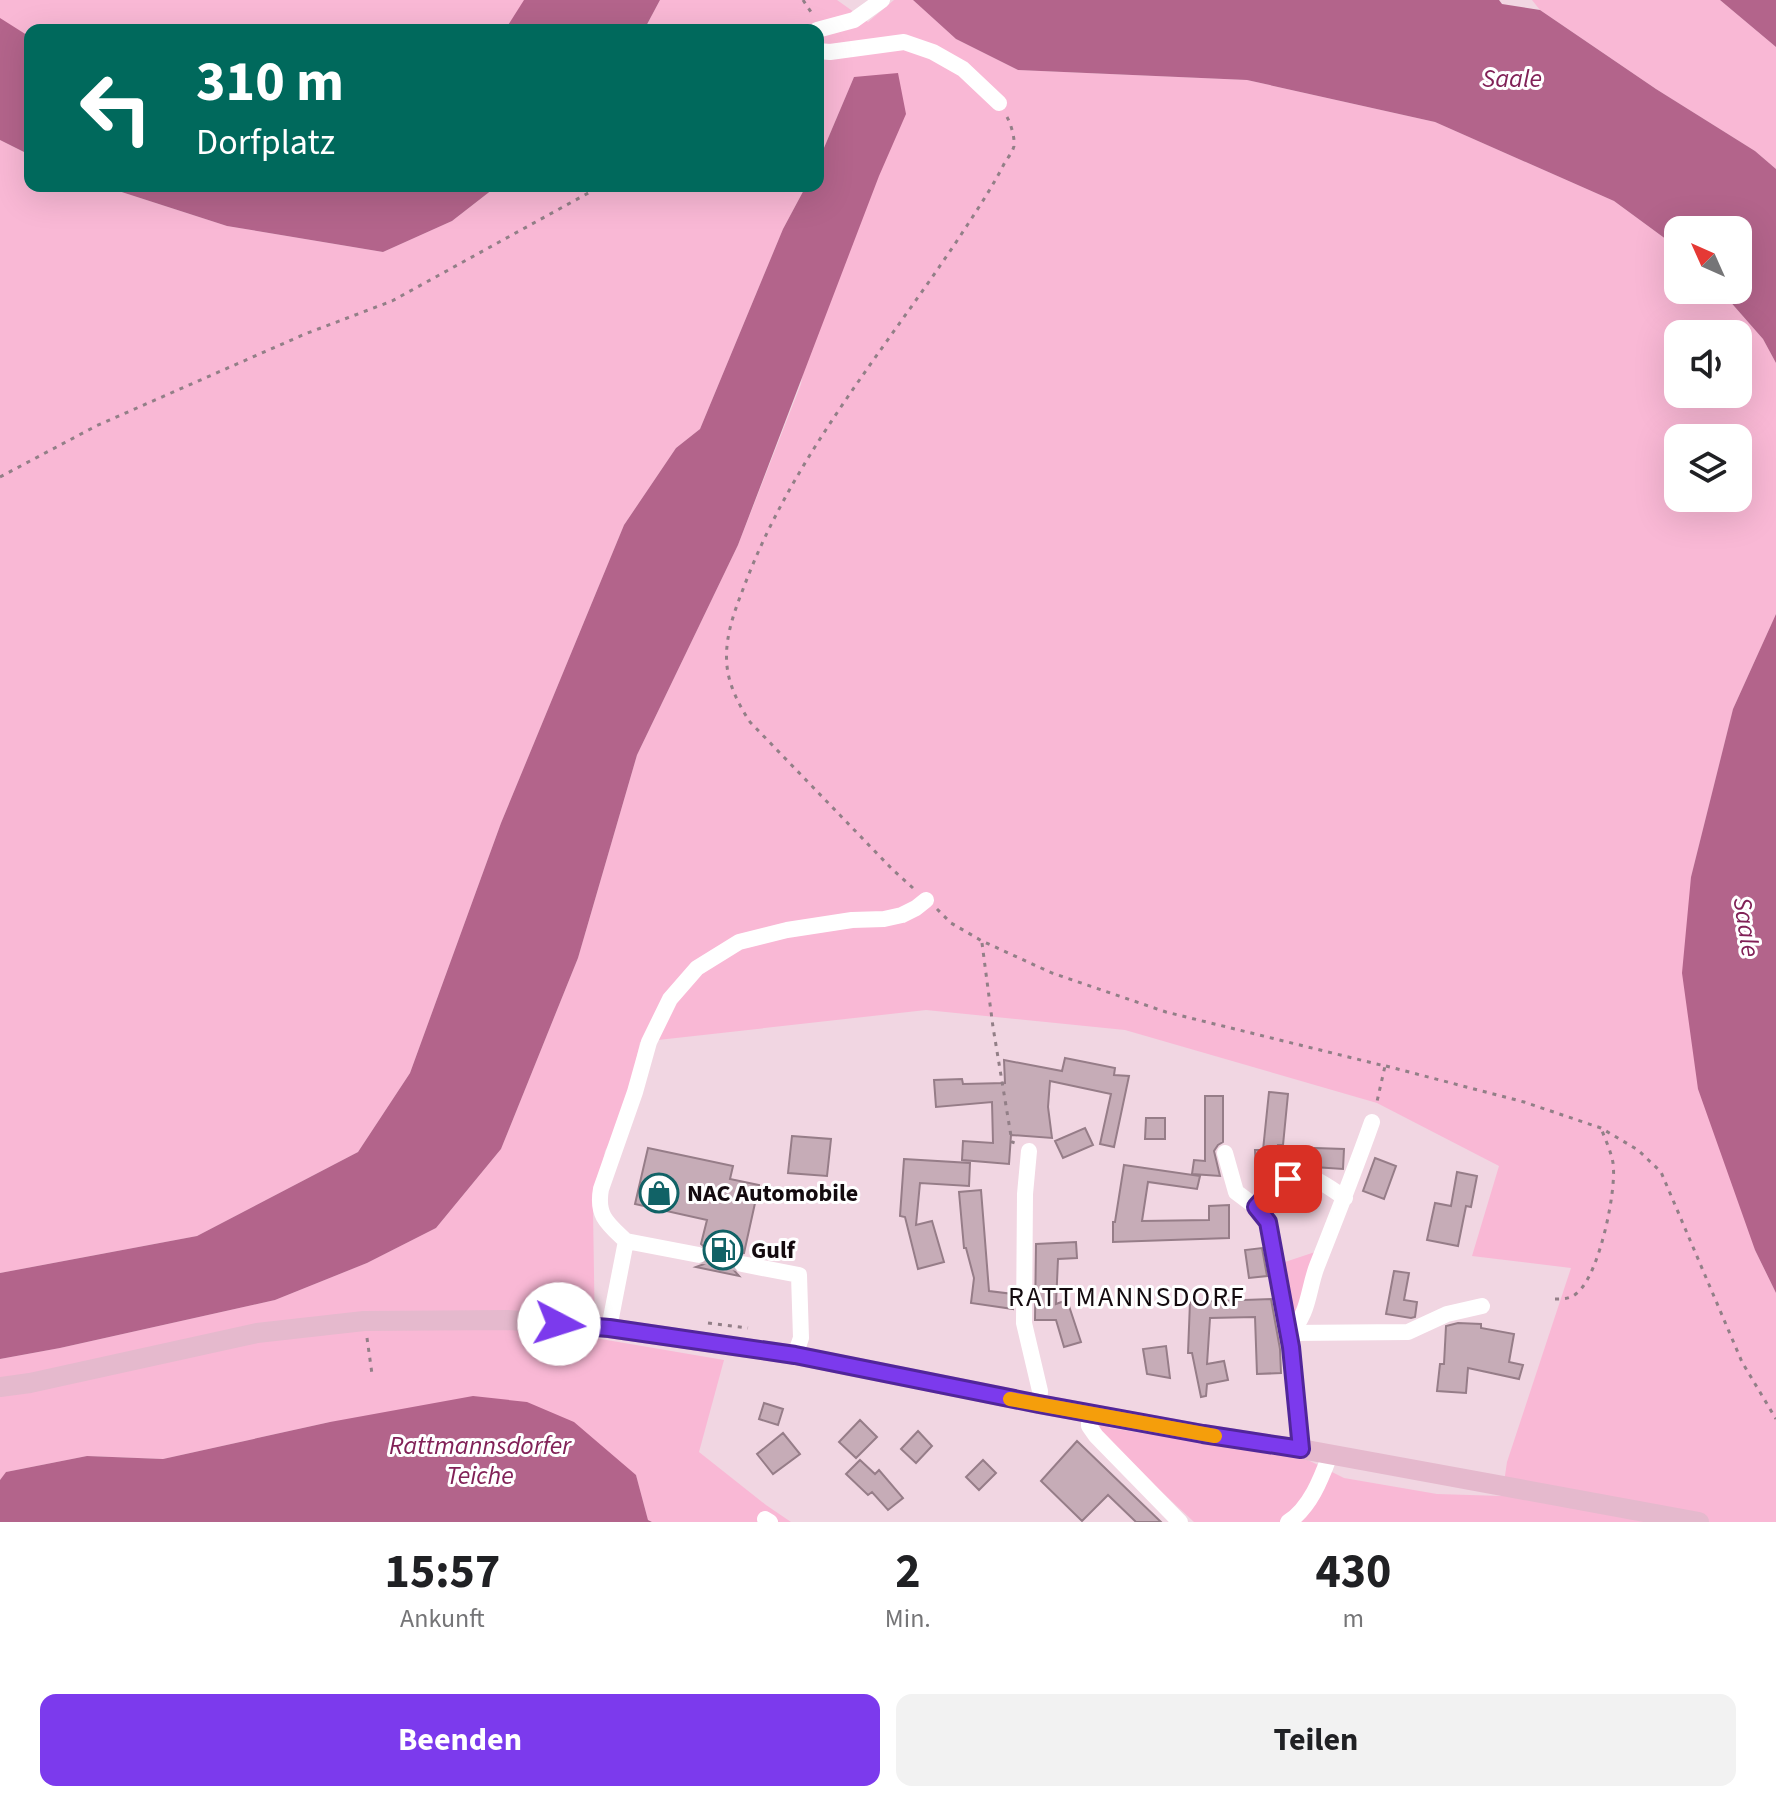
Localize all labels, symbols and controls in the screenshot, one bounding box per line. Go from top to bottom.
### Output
text: 310 m [196,43,344,122]
icon: left [64,56,168,160]
water label: Saale [1482,60,1542,97]
text: Dorfplatz [196,117,335,168]
north arrow [1664,216,1752,304]
map controls [1664,216,1752,512]
button: sound [1664,320,1752,408]
button: layers [1664,424,1752,512]
water label: Saale [1724,895,1769,960]
pin [1254,1145,1322,1213]
icon: arrive [1266,1157,1310,1201]
shop icon: NAC Automobile [638,1172,680,1214]
place label: NAC Automobile [687,1176,858,1211]
fuel station icon: Gulf [702,1229,744,1271]
place label: Gulf [751,1233,796,1268]
district label: RATTMANNSDORF [1008,1277,1246,1317]
position arrow [517,1282,601,1366]
water label: Rattmannsdorfer Teiche [389,1427,572,1494]
text: 15:57 [385,1538,500,1606]
text: 2 [895,1538,921,1606]
text: 430 [1315,1538,1391,1606]
text: Ankunft [400,1600,485,1637]
text: Min. [885,1600,931,1637]
text: m [1343,1600,1364,1637]
button: Beenden [40,1694,880,1786]
button: Teilen [896,1694,1736,1786]

